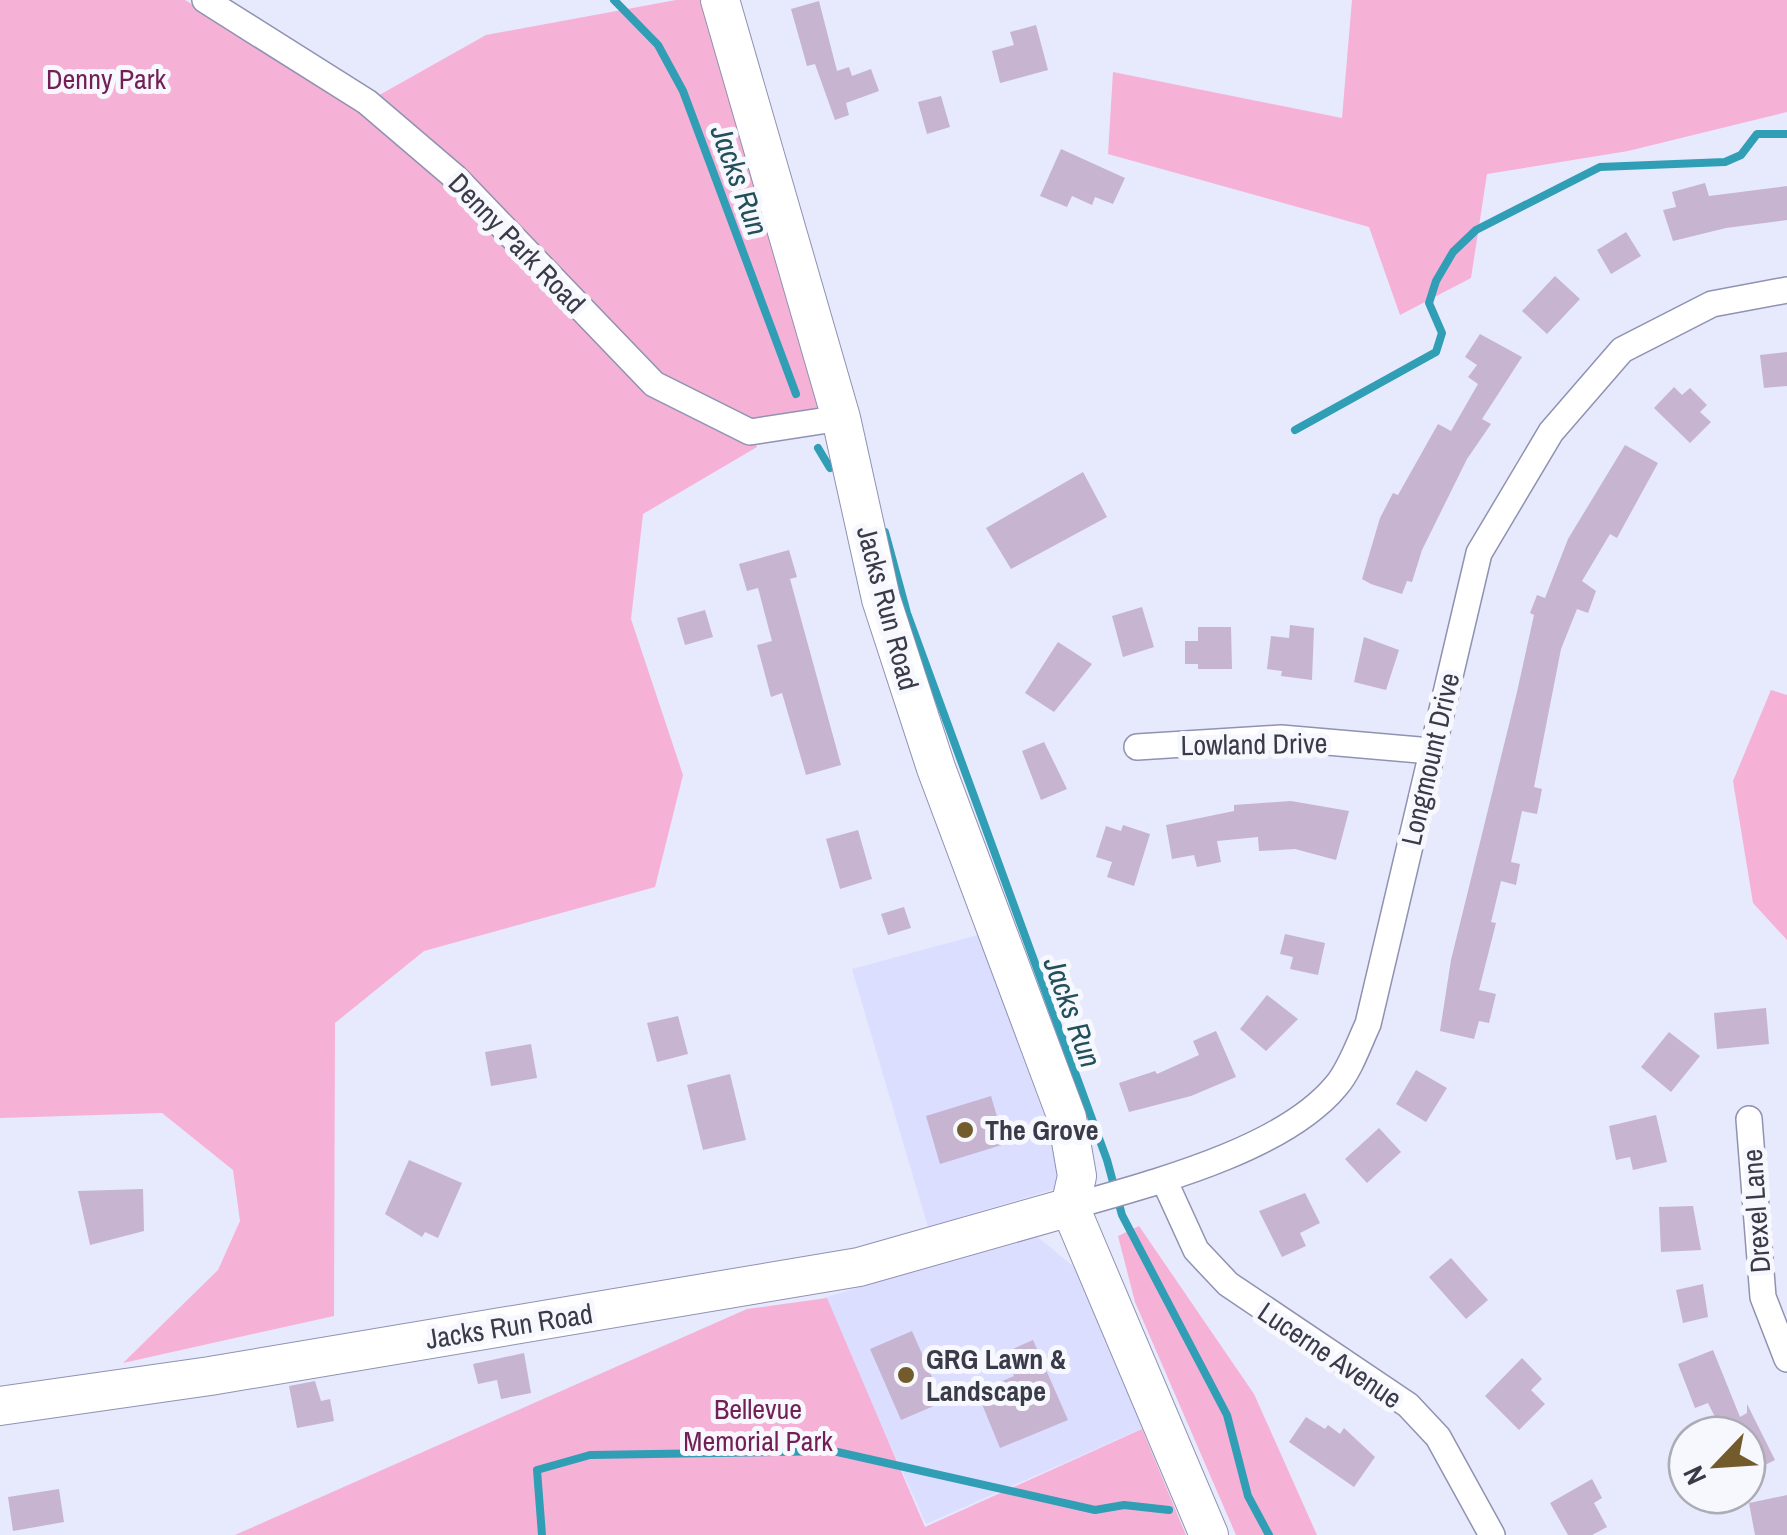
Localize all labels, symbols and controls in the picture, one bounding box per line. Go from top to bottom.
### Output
park label: Denny Park [46,60,166,98]
water label: Jacks Run [701,118,778,241]
street label: Denny Park Road [440,165,594,321]
street label: Jacks Run Road [848,522,928,694]
street label: Longmount Drive [1392,669,1468,849]
street label: Lowland Drive [1180,724,1328,764]
water label: Jacks Run [1034,950,1111,1073]
place label: The Grove [985,1111,1099,1149]
marker: The Grove [954,1119,976,1141]
street label: Drexel Lane [1733,1148,1779,1274]
street label: Lucerne Avenue [1251,1293,1409,1417]
street label: Jacks Run Road [423,1294,595,1358]
place label: GRG Lawn & Landscape [926,1340,1067,1410]
marker: GRG Lawn & Landscape [895,1364,917,1386]
park label: Bellevue Memorial Park [683,1390,833,1460]
north arrow [1667,1415,1767,1515]
text: N [1674,1460,1715,1491]

